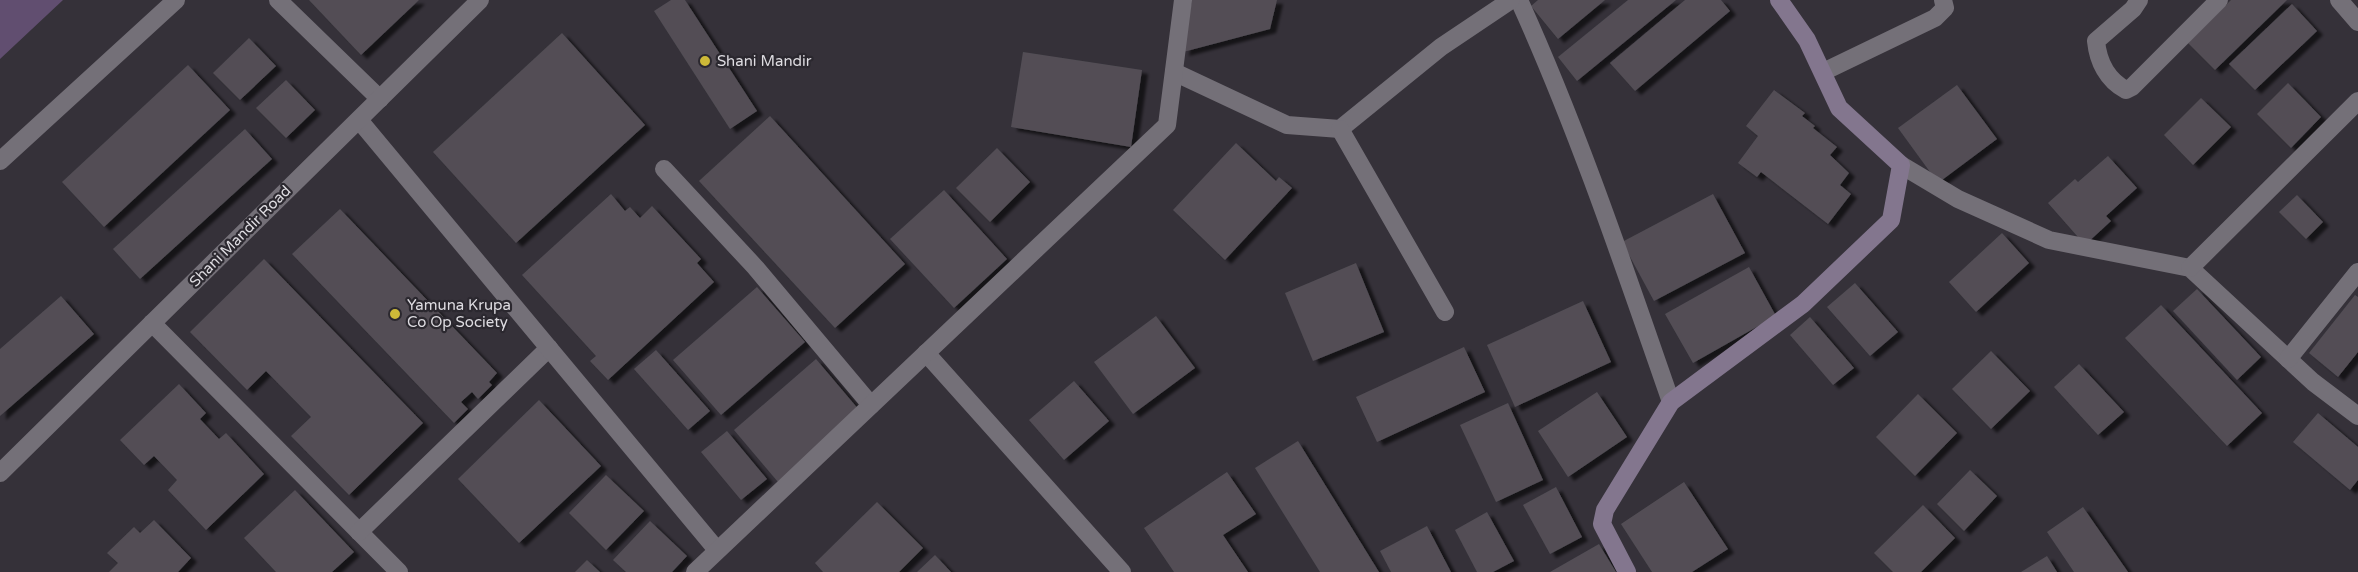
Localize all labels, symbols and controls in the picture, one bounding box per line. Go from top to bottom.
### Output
place label: Shani Mandir [717,52,812,70]
marker: Shani Mandir [698,54,712,68]
street label: Shani Mandir Road [186,182,294,290]
place label: Yamuna Krupa Co Op Society [407,296,511,331]
marker: Yamuna Krupa Co Op Society [388,307,402,321]

